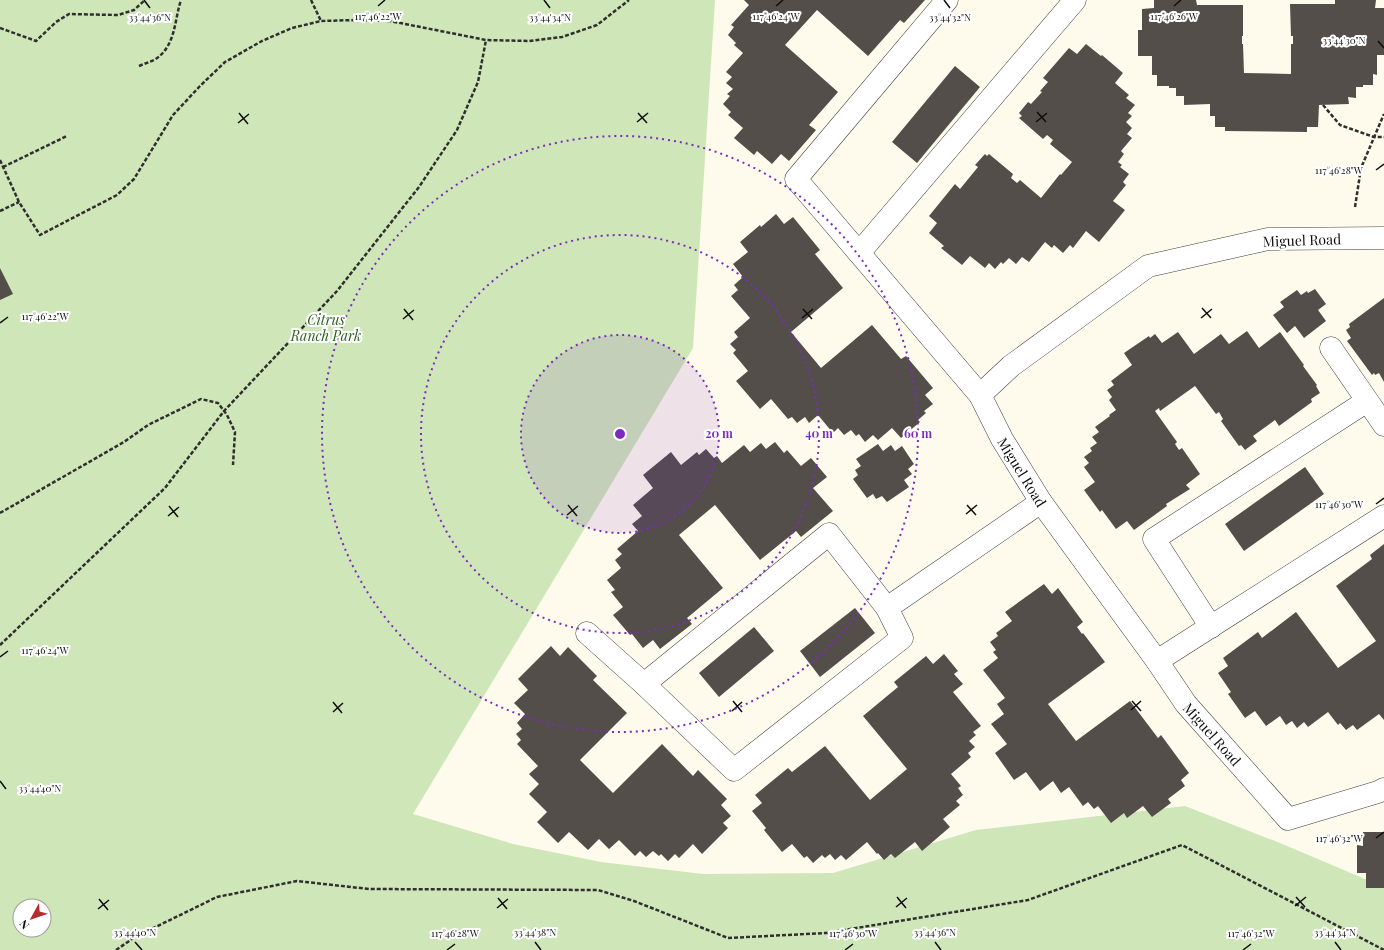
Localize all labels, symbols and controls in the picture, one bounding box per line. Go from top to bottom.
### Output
text: 117°46'22"W [354,9,403,23]
text: 117°46'24"W [752,9,801,23]
text: 117°46'26"W [1150,9,1199,23]
text: 33°44'36"N [129,10,171,24]
text: 33°44'34"N [529,10,571,24]
text: 33°44'32"N [929,10,971,24]
text: 33°44'30"N [1322,33,1366,47]
text: 117°46'28"W [1315,163,1364,177]
street label: Miguel Road [1263,229,1341,251]
text: 117°46'22"W [21,309,70,323]
park label: Citrus Ranch Park [290,310,361,345]
text: 20 m [705,425,733,441]
text: 40 m [805,425,833,441]
text: 60 m [904,425,932,441]
centre of rings [613,427,627,441]
street label: Miguel Road [994,434,1051,510]
text: 117°46'30"W [1315,497,1364,511]
text: 117°46'24"W [21,643,70,657]
street label: Miguel Road [1179,698,1246,770]
text: 33°44'40"N [19,781,61,795]
text: 117°46'32"W [1316,831,1363,845]
north arrow [12,898,52,938]
text: N [16,917,32,933]
text: 33°44'40"N [114,925,156,939]
text: 33°44'38"N [514,925,556,939]
text: 33°44'36"N [914,925,956,939]
text: 33°44'34"N [1314,925,1356,939]
text: 117°46'28"W [431,926,480,940]
text: 117°46'30"W [829,926,878,940]
text: 117°46'32"W [1228,926,1275,940]

